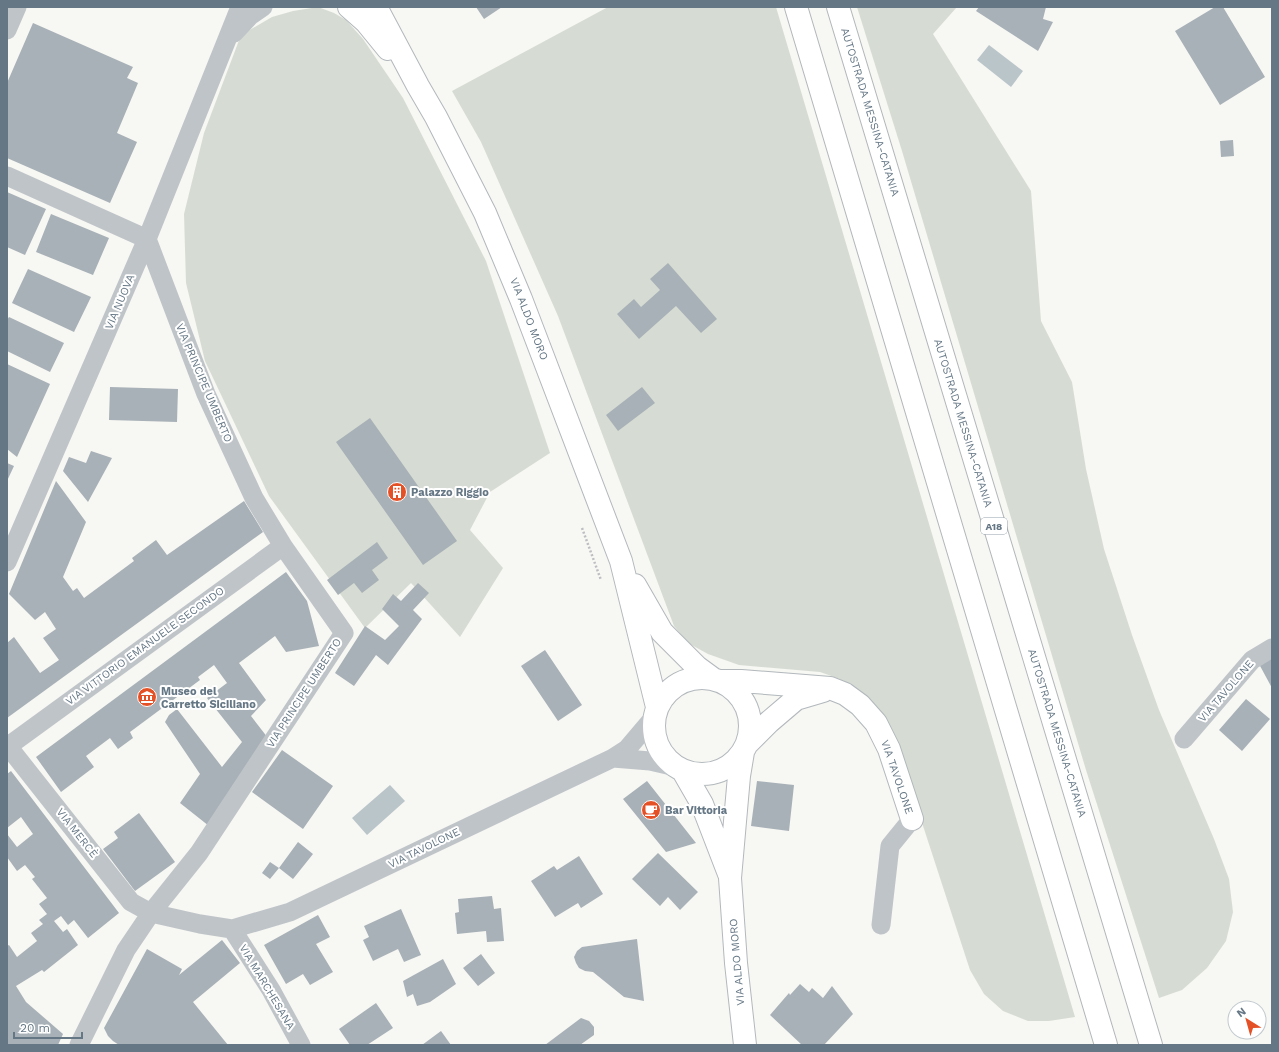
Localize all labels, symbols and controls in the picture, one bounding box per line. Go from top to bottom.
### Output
street label: AUTOSTRADA MESSINA-CATANIA [838,26,902,198]
street label: VIA NUOVA [103,272,137,332]
street label: VIA ALDO MORO [507,276,551,362]
street label: VIA PRINCIPE UMBERTO [173,322,235,444]
street label: AUTOSTRADA MESSINA-CATANIA [931,337,995,509]
building icon: Palazzo Riggio [386,481,408,503]
place label: Palazzo Riggio [411,486,489,499]
road number: A18 [981,518,1007,534]
street label: VIA VITTORIO EMANUELE SECONDO [63,584,227,708]
street label: VIA PRINCIPE UMBERTO [264,636,344,750]
street label: AUTOSTRADA MESSINA-CATANIA [1025,647,1089,819]
street label: VIA TAVOLONE [1196,657,1256,725]
place label: Museo del Carretto Siciliano [161,685,256,711]
museum icon: Museo del Carretto Siciliano [136,686,158,708]
street label: VIA TAVOLONE [878,738,916,816]
cafe icon: Bar Vittoria [640,799,662,821]
place label: Bar Vittoria [665,804,728,817]
street label: VIA MERCÈ [54,805,101,860]
street label: VIA TAVOLONE [386,825,462,871]
street label: VIA ALDO MORO [727,918,747,1006]
street label: VIA MARCHESANA [236,942,298,1032]
north arrow [1227,1000,1267,1040]
text: N [1234,1005,1248,1020]
scale bar [14,1014,82,1040]
text: 20 m [20,1021,50,1035]

